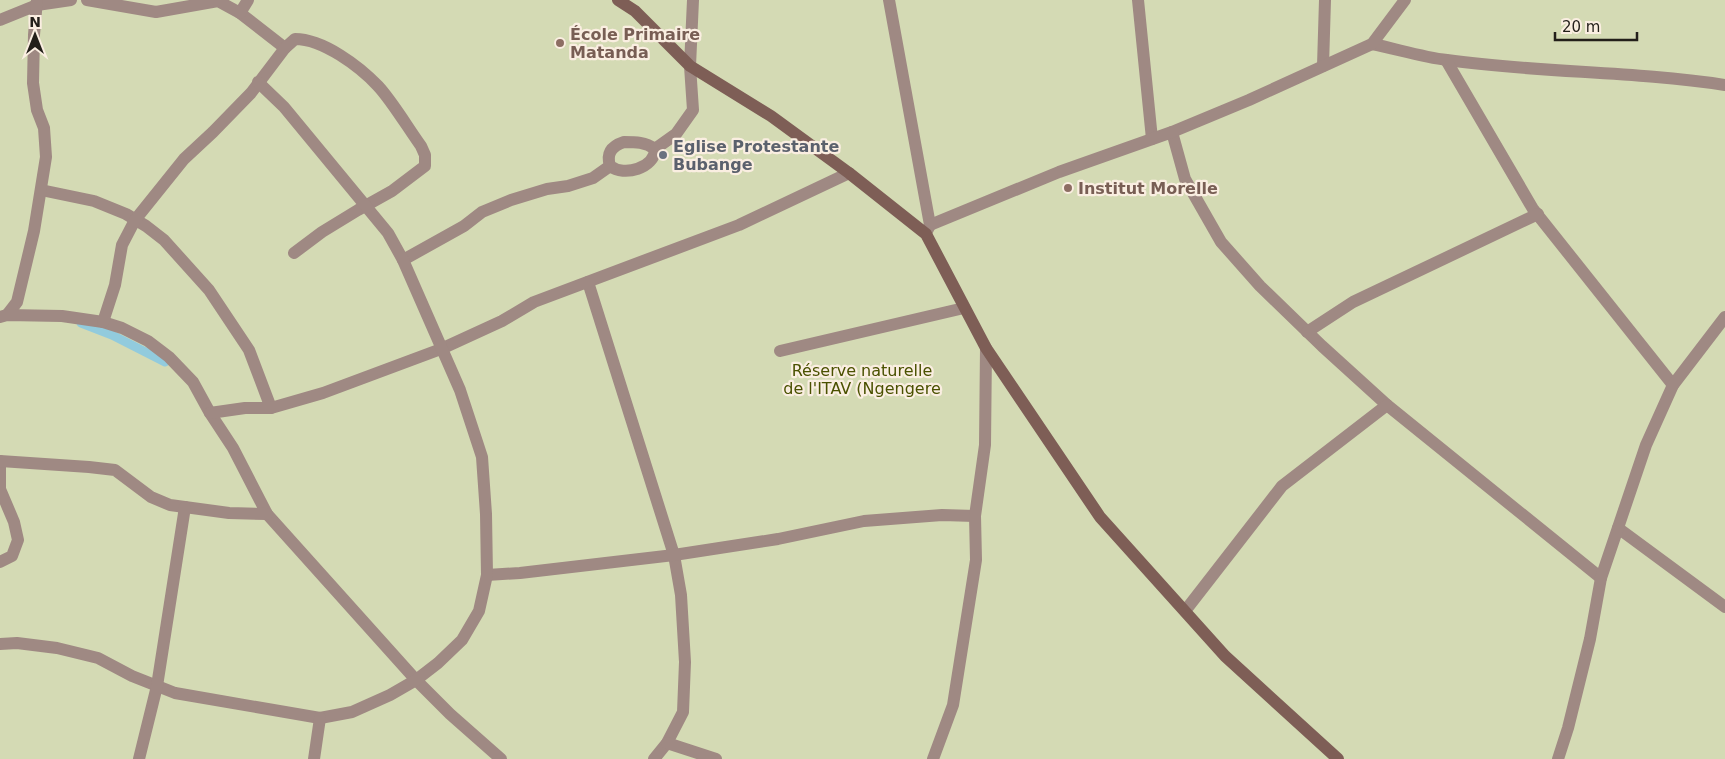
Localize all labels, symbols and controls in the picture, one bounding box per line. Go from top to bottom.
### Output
north arrow [10,10,60,60]
scale bar [1555,10,1638,42]
text: N [29,14,41,30]
text: 20 m [1562,18,1600,36]
place label: École Primaire Matanda [570,25,700,62]
marker: École Primaire Matanda [554,37,566,49]
place label: Eglise Protestante Bubange [673,137,839,174]
marker: Eglise Protestante Bubange [657,149,669,161]
place label: Institut Morelle [1078,179,1218,198]
marker: Institut Morelle [1062,182,1074,194]
park label: Réserve naturelle de l'ITAV (Ngengere [783,361,941,398]

